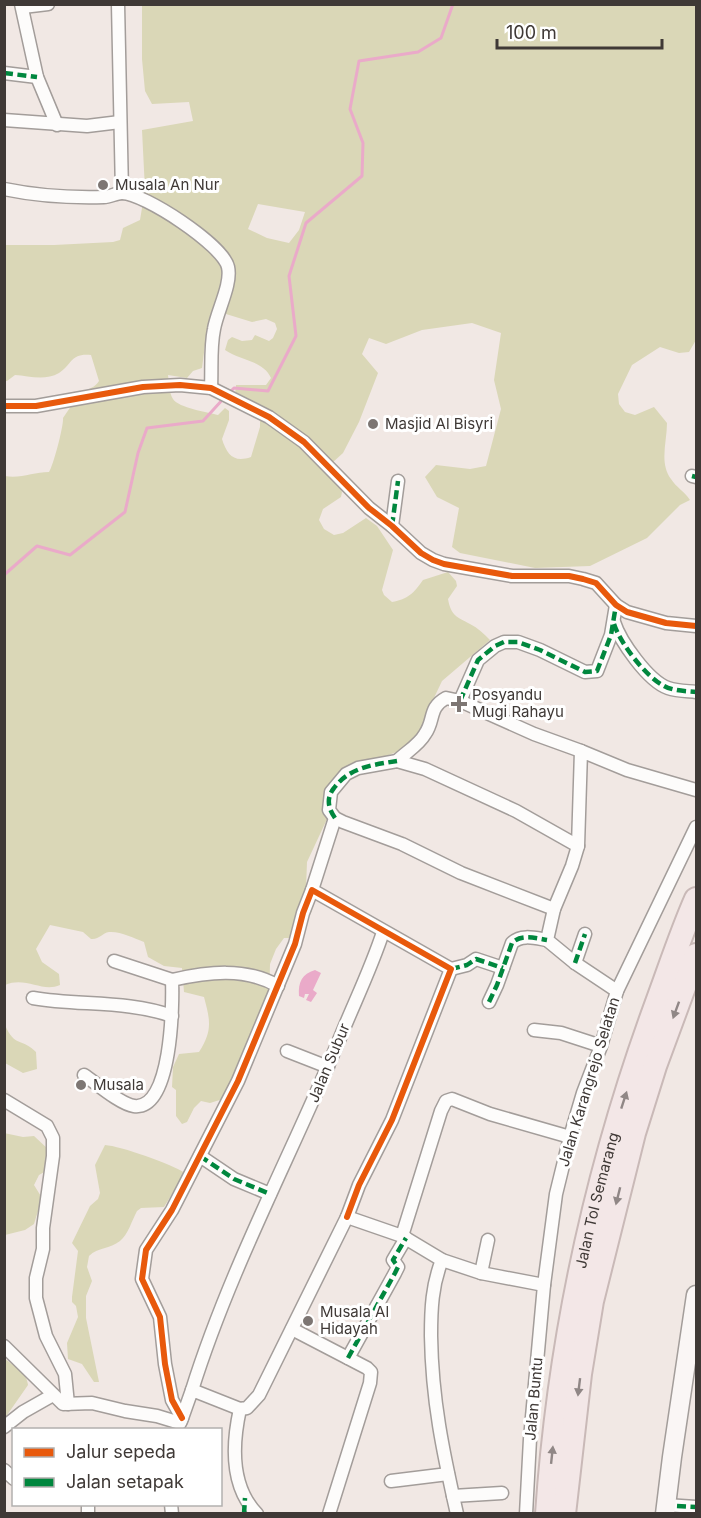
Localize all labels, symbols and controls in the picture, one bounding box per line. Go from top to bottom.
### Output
scale bar [497,12,662,50]
text: 100 m [506,22,557,43]
place label: Musala An Nur [115,175,220,194]
marker: Musala An Nur [96,178,110,192]
place label: Masjid Al Bisyri [385,414,493,433]
marker: Masjid Al Bisyri [366,417,380,431]
place label: Posyandu Mugi Rahayu [472,685,564,721]
marker: Posyandu Mugi Rahayu [450,695,468,713]
street label: Jalan Karangrejo Selatan [554,995,623,1169]
one-way arrow [671,1001,680,1019]
street label: Jalan Subur [303,1020,354,1105]
place label: Musala [93,1075,144,1094]
marker: Musala [74,1078,88,1092]
one-way arrow [619,1091,629,1109]
street label: Jalan Tol Semarang [571,1130,623,1270]
one-way arrow [613,1187,623,1205]
place label: Musala Al Hidayah [320,1302,389,1338]
marker: Musala Al Hidayah [301,1314,315,1328]
street label: Jalan Buntu [520,1357,547,1441]
one-way arrow [574,1377,584,1396]
legend [12,1428,222,1506]
text: Jalur sepeda [66,1441,176,1462]
one-way arrow [547,1446,557,1465]
text: Jalan setapak [66,1471,184,1492]

